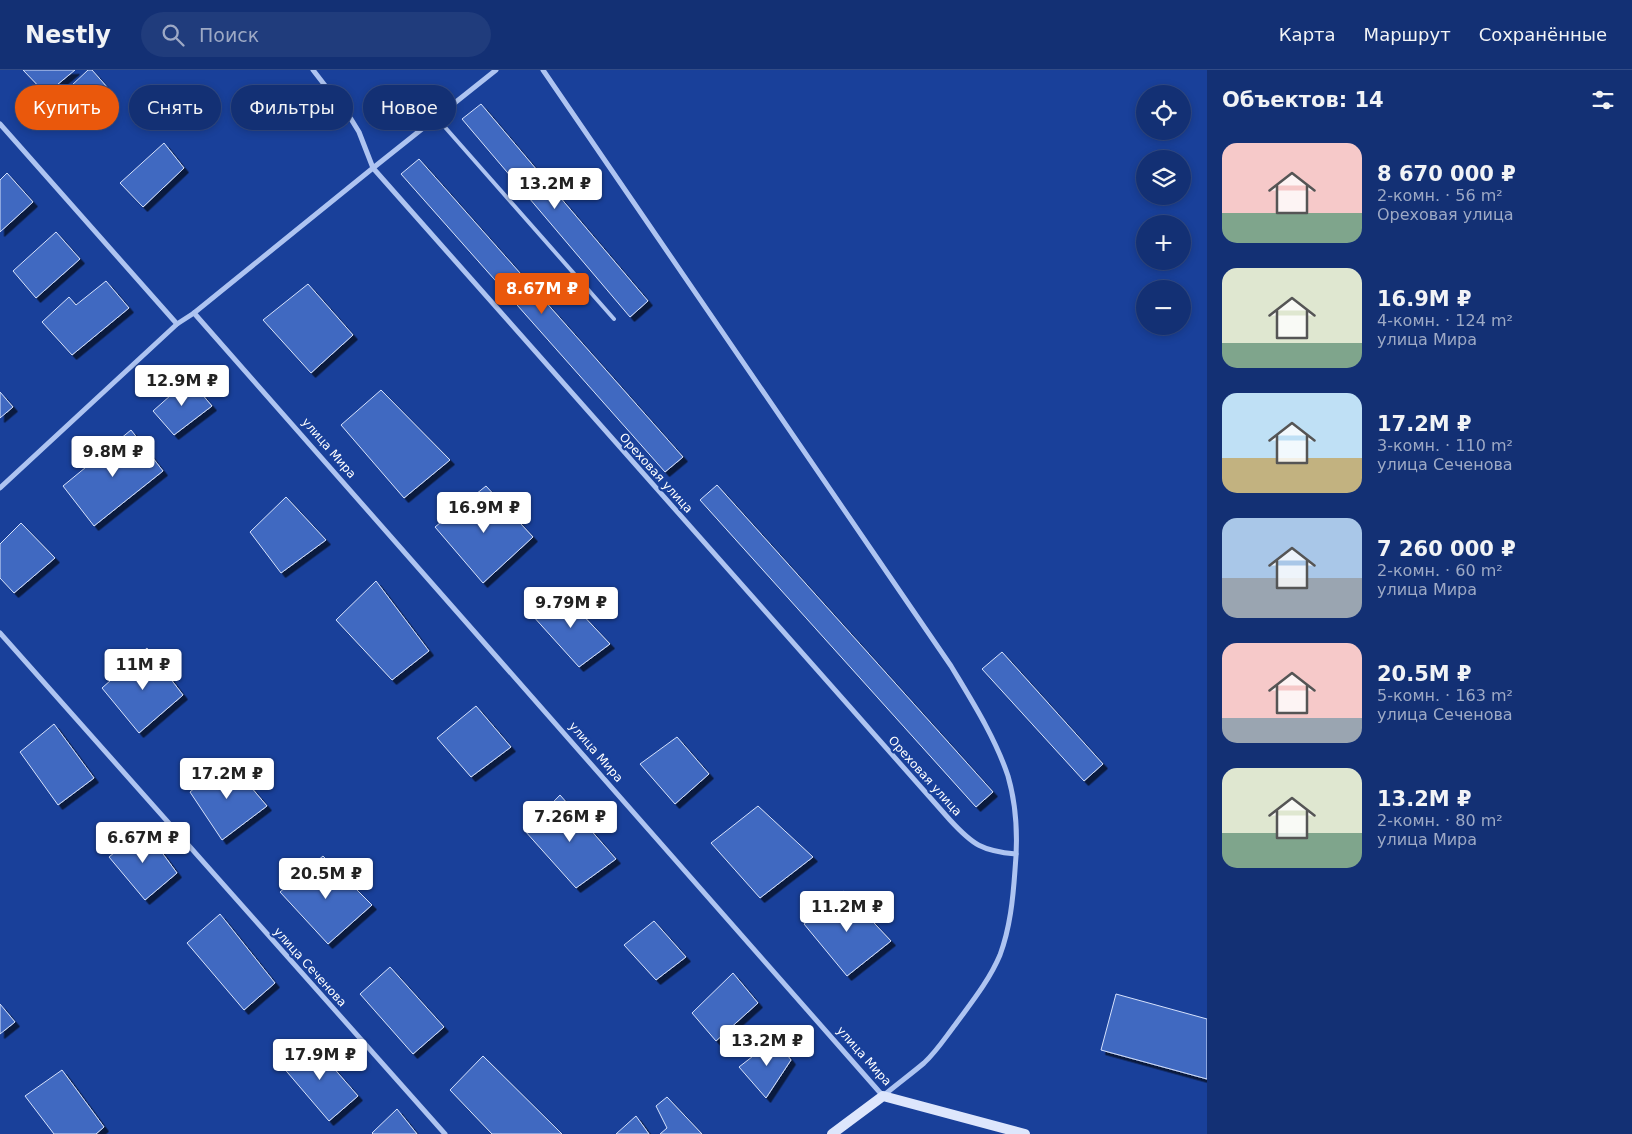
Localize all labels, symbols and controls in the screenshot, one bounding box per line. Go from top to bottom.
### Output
search box [141,12,491,57]
text: Nestly [25,21,111,49]
icon: search [159,21,187,49]
text: Поиск [199,24,259,46]
text: Карта [1279,24,1336,45]
text: Маршрут [1364,24,1451,45]
text: Сохранённые [1479,24,1607,45]
chip: Купить [15,85,119,130]
chip: Снять [129,85,221,130]
chip: Фильтры [231,85,353,130]
chip: Новое [363,85,456,130]
map controls [1136,85,1191,335]
button: locate [1136,85,1191,140]
icon: filters [1589,86,1617,114]
text: Объектов: 14 [1222,88,1384,112]
button: layers [1136,150,1191,205]
text: 8 670 000 ₽ [1377,162,1516,186]
icon: home [1262,163,1322,223]
pin: 13.2M ₽ [509,168,601,210]
text: 13.2M ₽ [519,174,591,193]
text: 2-комн. · 56 m² [1377,186,1503,205]
text: Ореховая улица [1377,205,1514,224]
button: + [1136,215,1191,270]
pin: 8.67M ₽ [496,272,588,315]
text: 8.67M ₽ [506,279,578,298]
button: − [1136,280,1191,335]
text: 16.9M ₽ [1377,287,1472,311]
icon: home [1262,288,1322,348]
text: 4-комн. · 124 m² [1377,311,1513,330]
text: улица Мира [1377,330,1477,349]
pin: 12.9M ₽ [136,364,228,407]
text: 12.9M ₽ [146,371,218,390]
text: 17.2M ₽ [1377,412,1472,436]
icon: home [1262,413,1322,473]
street label: улица Мира [299,415,359,481]
street label: Ореховая улица [617,430,695,516]
pin: 9.8M ₽ [72,436,154,478]
text: 3-комн. · 110 m² [1377,436,1513,455]
text: 9.8M ₽ [83,442,143,461]
text: улица Сеченова [1377,455,1513,474]
pin: 16.9M ₽ [438,492,530,534]
text: 16.9M ₽ [448,498,520,517]
text: 7 260 000 ₽ [1377,537,1516,561]
icon: home [1262,538,1322,598]
text: 2-комн. · 60 m² [1377,561,1503,580]
text: улица Мира [1377,580,1477,599]
pin: 9.79M ₽ [525,586,617,629]
text: 9.79M ₽ [535,593,607,612]
pin: 11M ₽ [108,648,178,691]
text: 11M ₽ [116,655,170,674]
text: 20.5M ₽ [1377,662,1472,686]
icon: home [1262,663,1322,723]
text: 5-комн. · 163 m² [1377,686,1513,705]
text: улица Сеченова [1377,705,1513,724]
street label: улица Мира [566,719,626,785]
street label: Ореховая улица [886,733,964,819]
pin: 17.2M ₽ [181,758,273,800]
text: 17.2M ₽ [191,764,263,783]
text: 13.2M ₽ [1377,787,1472,811]
icon: home [1262,788,1322,848]
pin: 7.26M ₽ [524,800,616,843]
text: 7.26M ₽ [534,807,606,826]
text: 2-комн. · 80 m² [1377,811,1503,830]
pin: 6.67M ₽ [97,822,189,864]
text: 6.67M ₽ [107,828,179,847]
text: улица Мира [1377,830,1477,849]
pin: 20.5M ₽ [280,858,372,900]
text: 20.5M ₽ [290,864,362,883]
pin: 11.2M ₽ [801,890,893,933]
text: 11.2M ₽ [811,897,883,916]
street label: улица Сеченова [271,925,349,1009]
street label: улица Мира [834,1023,894,1089]
pin: 13.2M ₽ [721,1024,813,1067]
text: 13.2M ₽ [731,1031,803,1050]
pin: 17.9M ₽ [274,1038,366,1081]
text: 17.9M ₽ [284,1045,356,1064]

